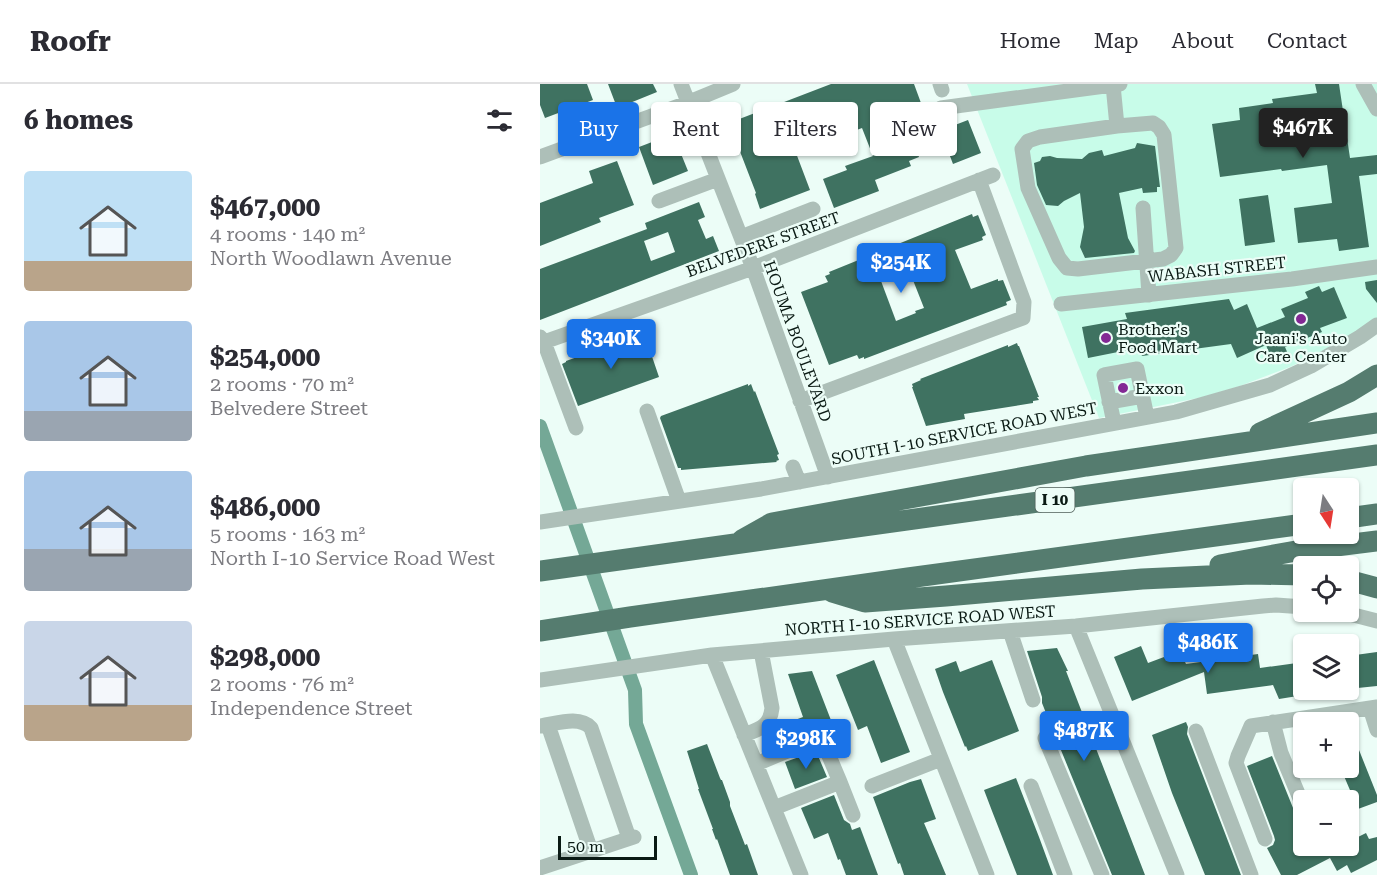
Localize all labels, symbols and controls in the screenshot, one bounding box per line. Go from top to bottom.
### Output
text: Roofr [30,25,111,58]
text: Home [1000,29,1061,53]
text: Map [1094,29,1139,53]
text: About [1172,29,1234,53]
text: Contact [1267,29,1347,53]
chip: Buy [558,102,639,156]
chip: Rent [651,102,741,156]
chip: Filters [753,102,858,156]
chip: New [870,102,957,156]
icon: filters [483,104,516,137]
text: 6 homes [24,105,133,135]
pin: $467K [1261,108,1345,159]
text: $467K [1273,115,1333,139]
text: $467,000 [210,192,320,222]
icon: home [72,195,144,267]
street label: BELVEDERE STREET [684,208,843,281]
text: 4 rooms · 140 m² [210,222,365,246]
pin: $254K [859,243,943,294]
text: North Woodlawn Avenue [210,246,452,270]
text: $254K [871,250,931,274]
street label: WABASH STREET [1147,253,1287,286]
street label: HOUMA BOULEVARD [759,258,836,425]
marker: Jaani's Auto Care Center [1294,312,1308,326]
pin: $340K [569,319,653,370]
place label: Brother's Food Mart [1118,320,1197,357]
text: $340K [581,326,641,350]
place label: Jaani's Auto Care Center [1255,329,1347,366]
marker: Brother's Food Mart [1099,331,1113,345]
text: $254,000 [210,342,320,372]
icon: home [72,345,144,417]
text: 2 rooms · 70 m² [210,372,354,396]
place label: Exxon [1135,379,1184,398]
marker: Exxon [1116,381,1130,395]
text: Belvedere Street [210,396,368,420]
street label: SOUTH I-10 SERVICE ROAD WEST [830,398,1099,469]
north arrow [1293,478,1359,544]
map controls [1293,478,1359,856]
road number: I 10 [1036,488,1074,512]
text: $486,000 [210,492,320,522]
icon: home [72,495,144,567]
text: 5 rooms · 163 m² [210,522,365,546]
text: North I-10 Service Road West [210,546,495,570]
button: locate [1293,556,1359,622]
street label: NORTH I-10 SERVICE ROAD WEST [784,602,1056,639]
pin: $486K [1166,623,1250,674]
text: $486K [1178,630,1238,654]
button: layers [1293,634,1359,700]
text: $298,000 [210,642,320,672]
icon: home [72,645,144,717]
text: 2 rooms · 76 m² [210,672,354,696]
text: Independence Street [210,696,412,720]
pin: $487K [1042,711,1126,762]
button: + [1293,712,1359,778]
text: $487K [1054,718,1114,742]
pin: $298K [764,719,848,770]
text: $298K [776,726,836,750]
button: − [1293,790,1359,856]
scale bar [558,833,657,860]
text: 50 m [567,837,604,856]

